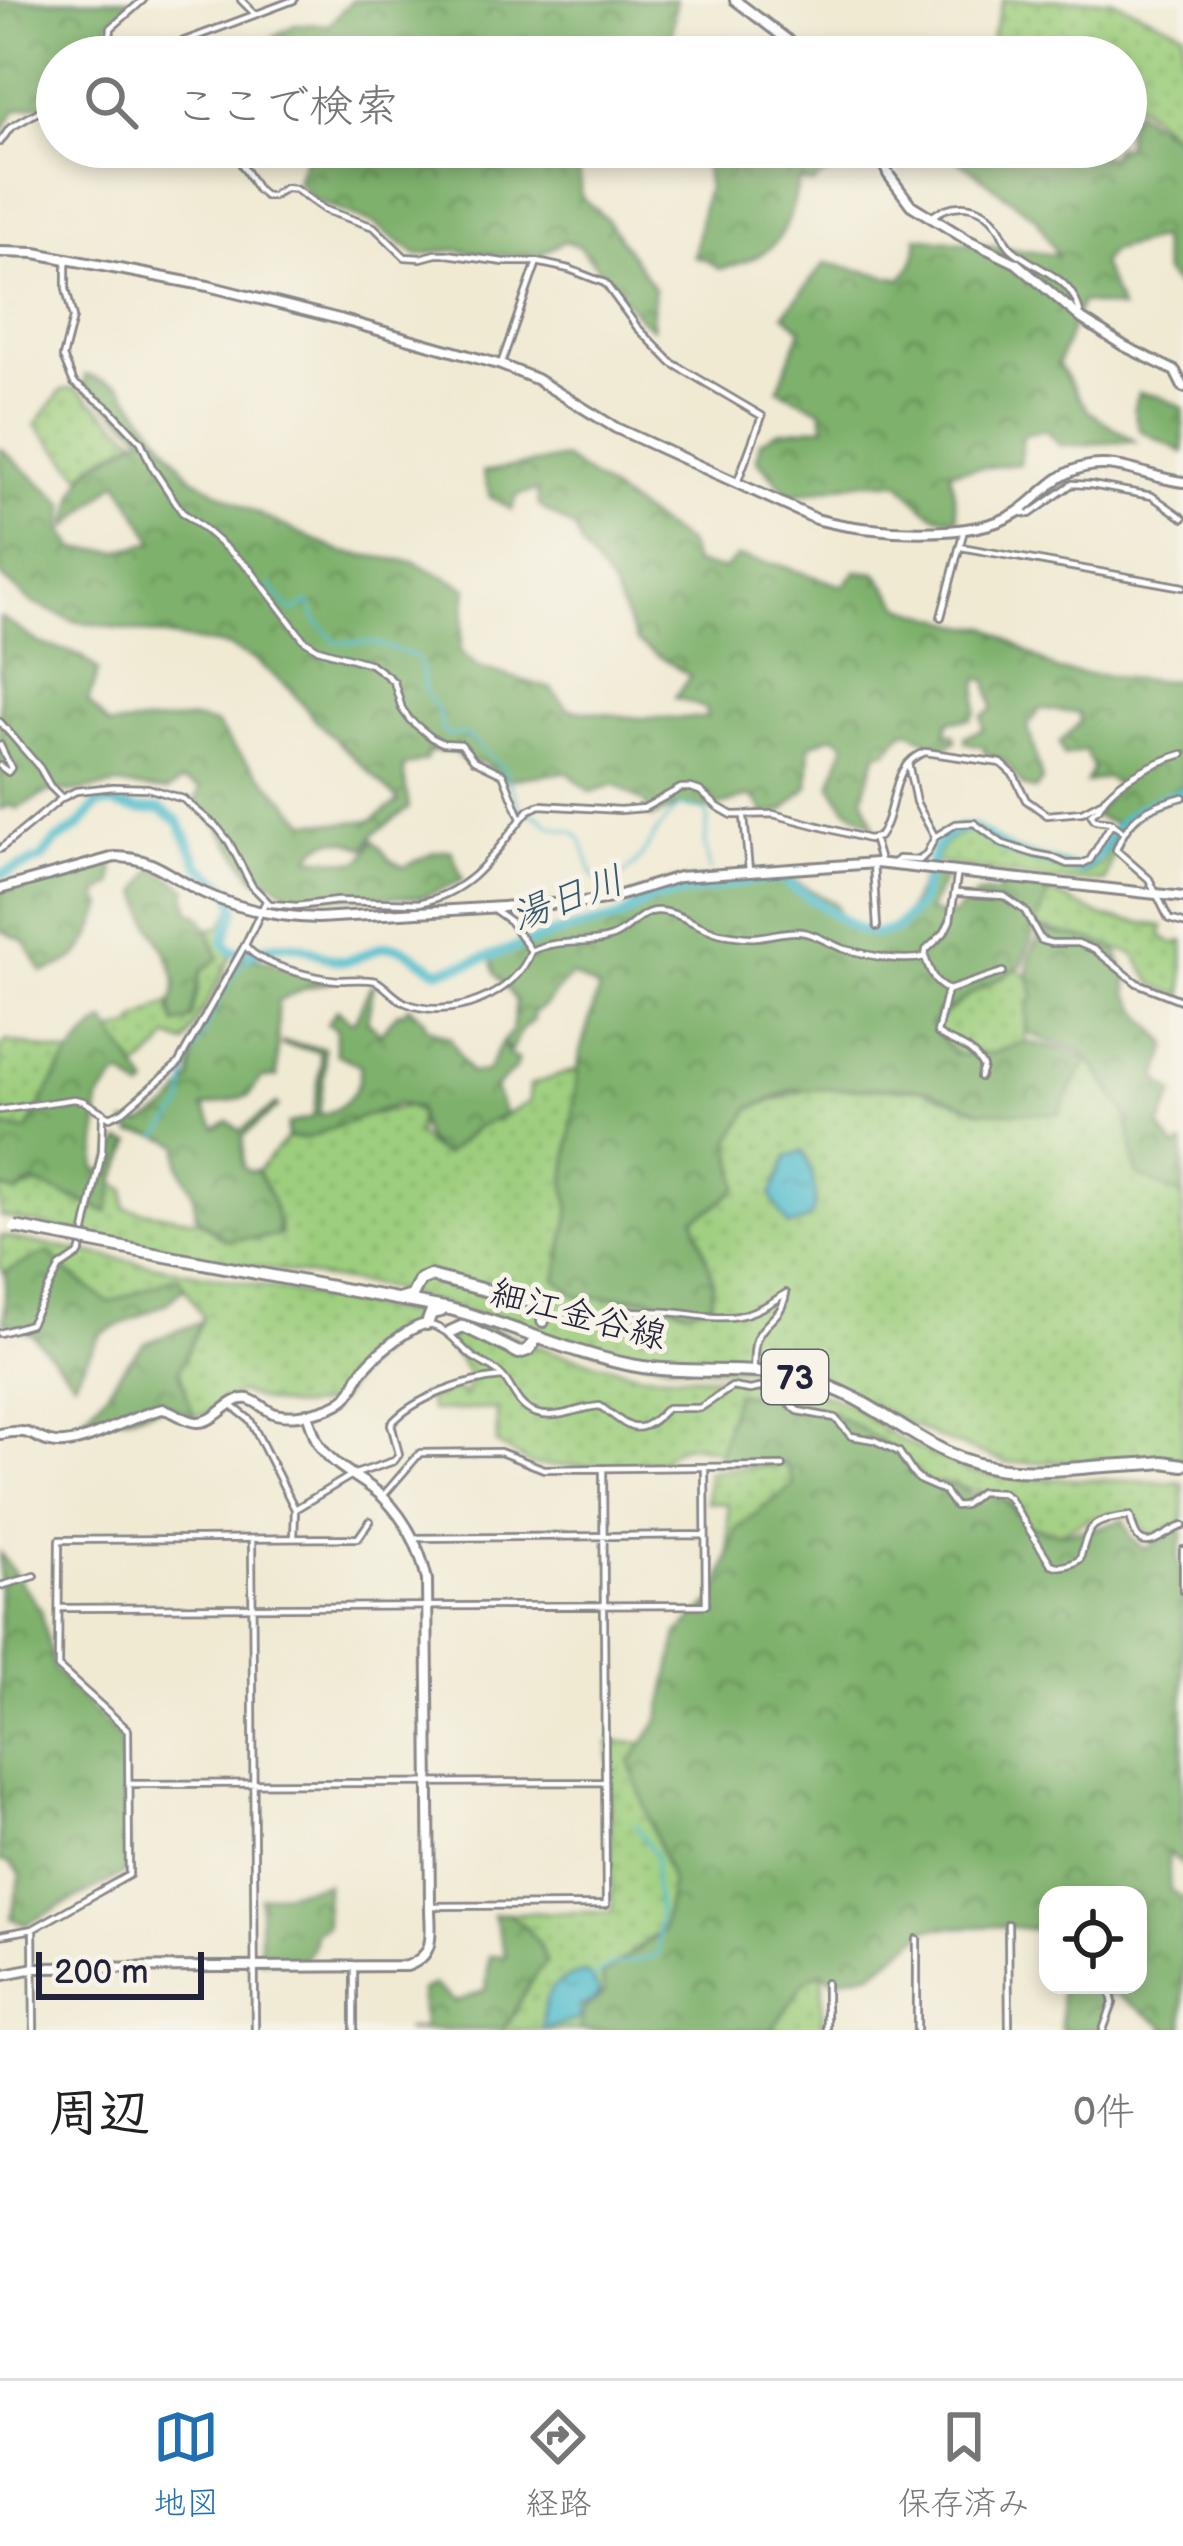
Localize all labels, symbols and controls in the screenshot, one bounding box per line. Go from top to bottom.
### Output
search box [36,36,1147,168]
icon: search [78,69,144,135]
text: ここで検索 [174,80,399,135]
water label: 湯日川 [505,857,631,941]
street label: 細江金谷線 [486,1271,671,1359]
road number: 73 [762,1350,828,1404]
map controls [1039,1886,1147,1994]
button: locate [1039,1886,1147,1994]
scale bar [36,1946,204,1999]
text: 200 m [54,1953,148,1993]
text: 周辺 [48,2084,150,2145]
text: 0件 [1073,2090,1135,2137]
tab: 地図 [153,2404,219,2524]
tab: 経路 [525,2404,591,2524]
tab: 保存済み [898,2404,1030,2524]

